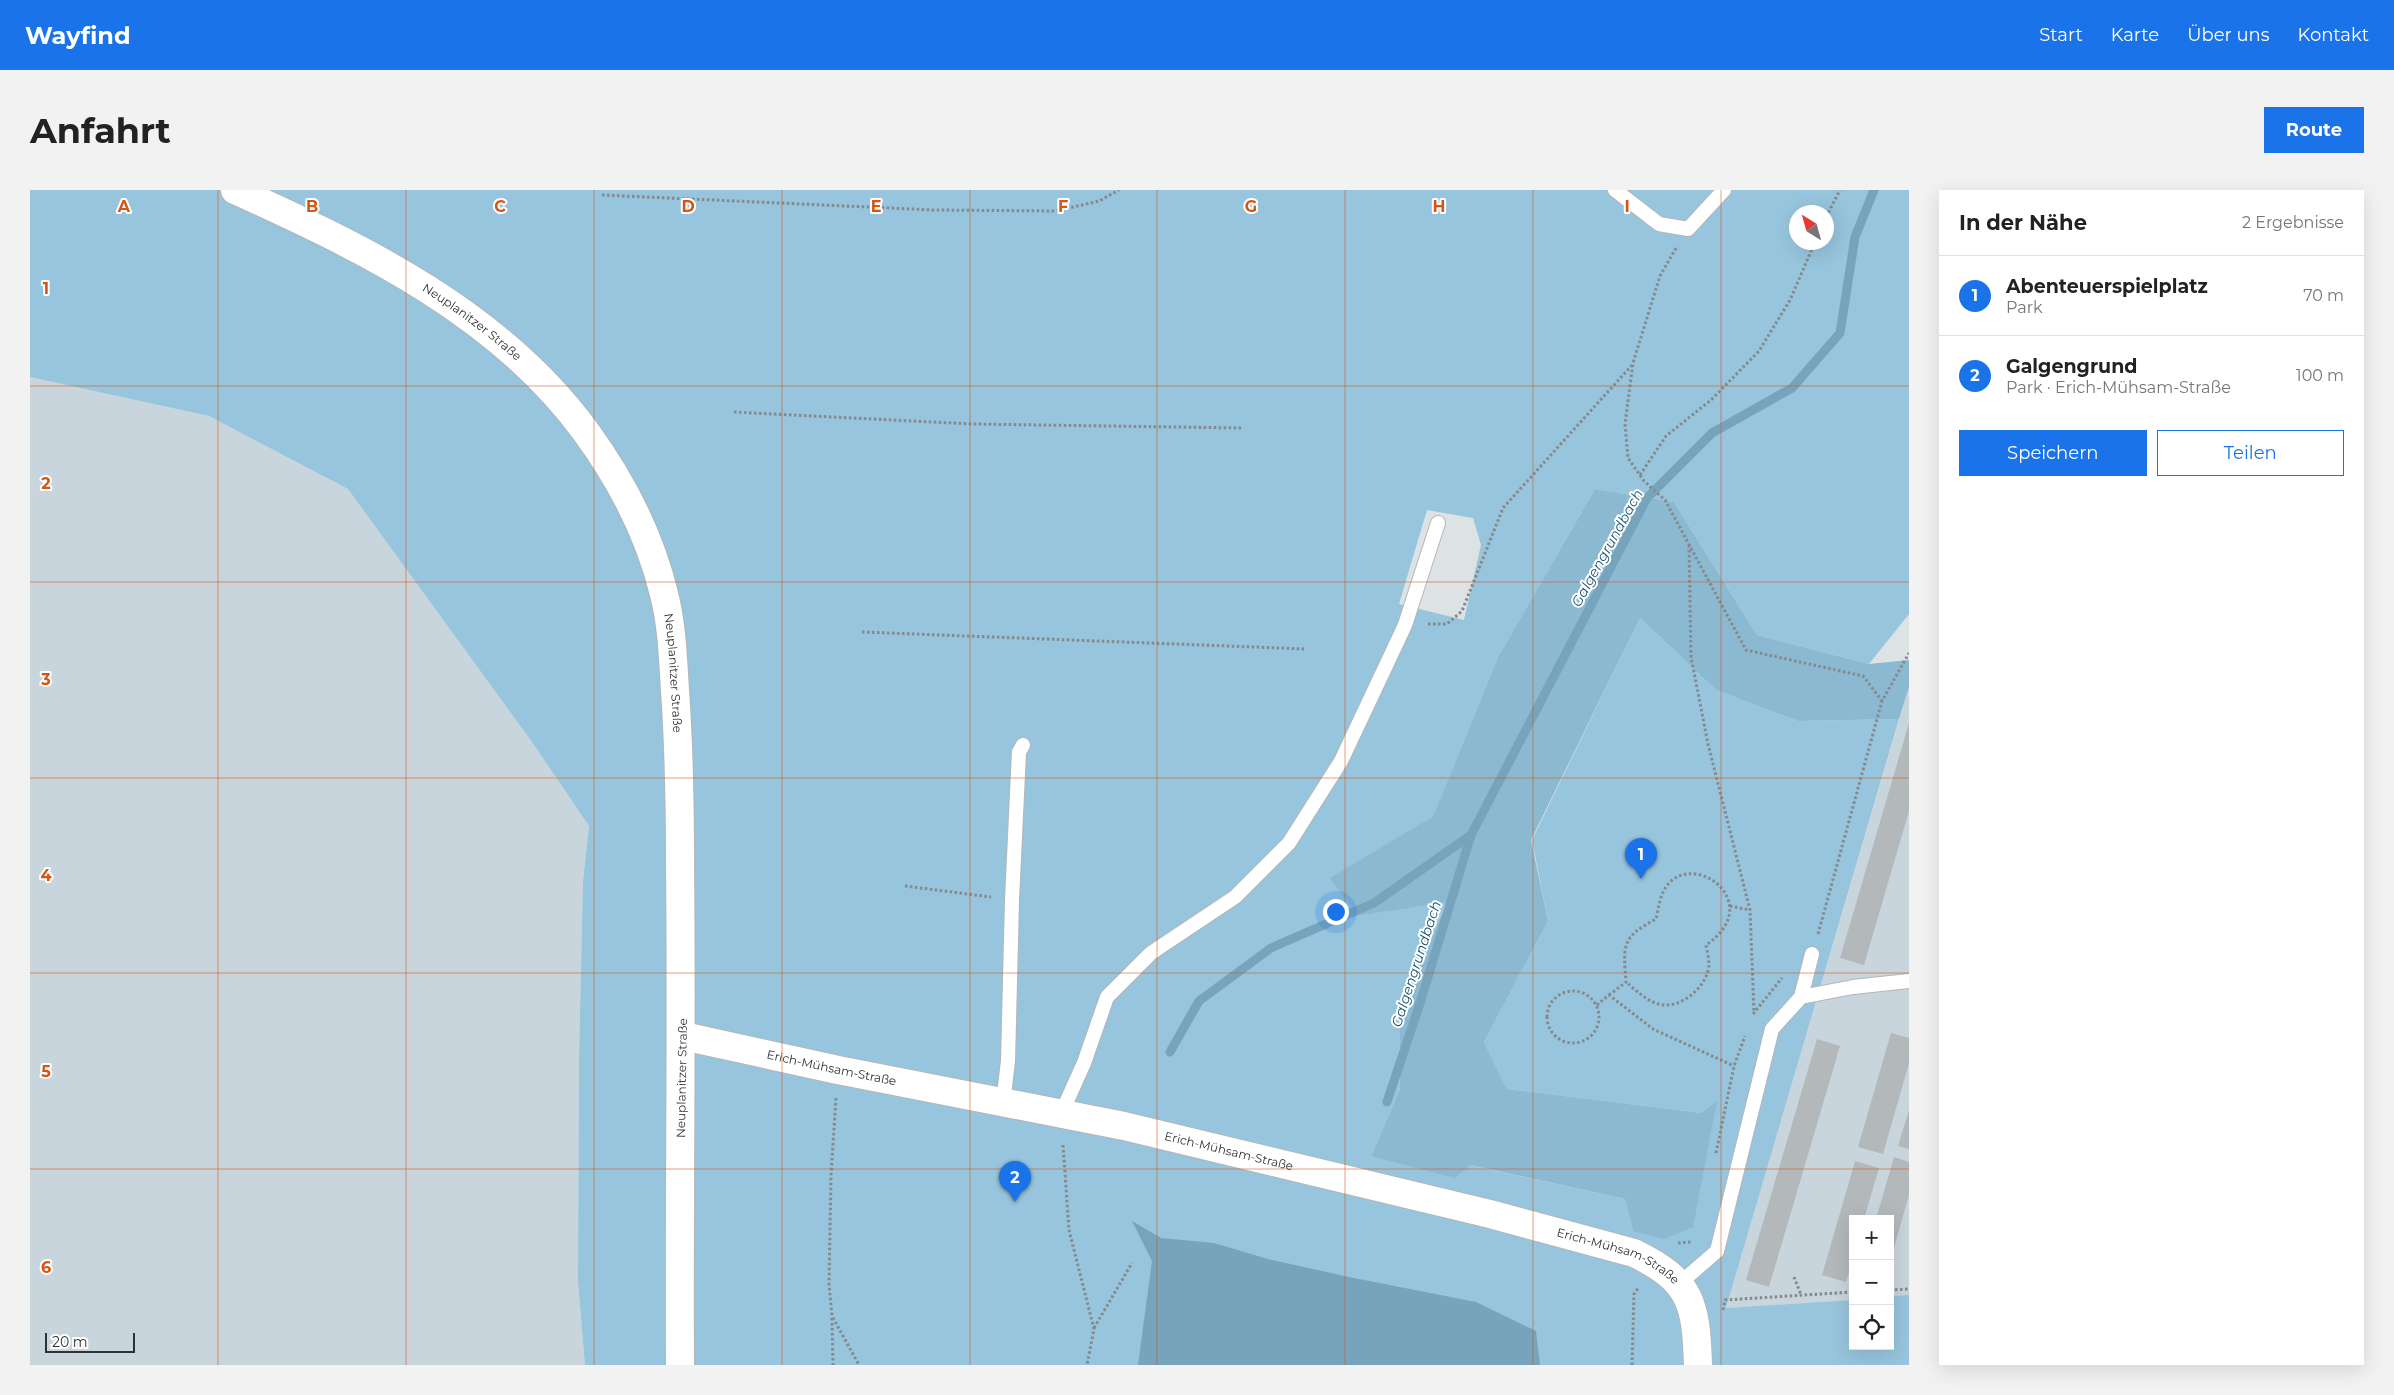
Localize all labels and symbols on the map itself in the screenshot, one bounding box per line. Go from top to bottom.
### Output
text: A [117,197,131,216]
text: B [306,197,318,216]
text: C [494,197,506,216]
text: D [681,197,695,216]
text: E [871,197,881,216]
text: F [1058,197,1068,216]
text: G [1245,197,1257,216]
text: H [1433,197,1445,216]
text: I [1624,197,1630,216]
north arrow [1789,205,1834,250]
text: 1 [43,279,49,298]
street label: Neuplanitzer Straße [420,280,525,364]
text: 2 [41,474,51,493]
water label: Galgengrundbach [1567,486,1647,610]
street label: Neuplanitzer Straße [661,612,685,733]
text: 3 [40,670,51,689]
pin: 1 [1625,838,1657,879]
text: 4 [40,866,52,885]
your location [1323,899,1349,925]
water label: Galgengrundbach [1387,899,1445,1029]
street label: Neuplanitzer Straße [673,1018,690,1138]
street label: Erich-Mühsam-Straße [765,1047,898,1088]
text: 5 [41,1062,51,1081]
street label: Erich-Mühsam-Straße [1163,1128,1295,1173]
pin: 2 [999,1161,1031,1202]
street label: Erich-Mühsam-Straße [1555,1224,1683,1287]
text: 6 [41,1258,51,1277]
scale bar [45,1330,135,1353]

